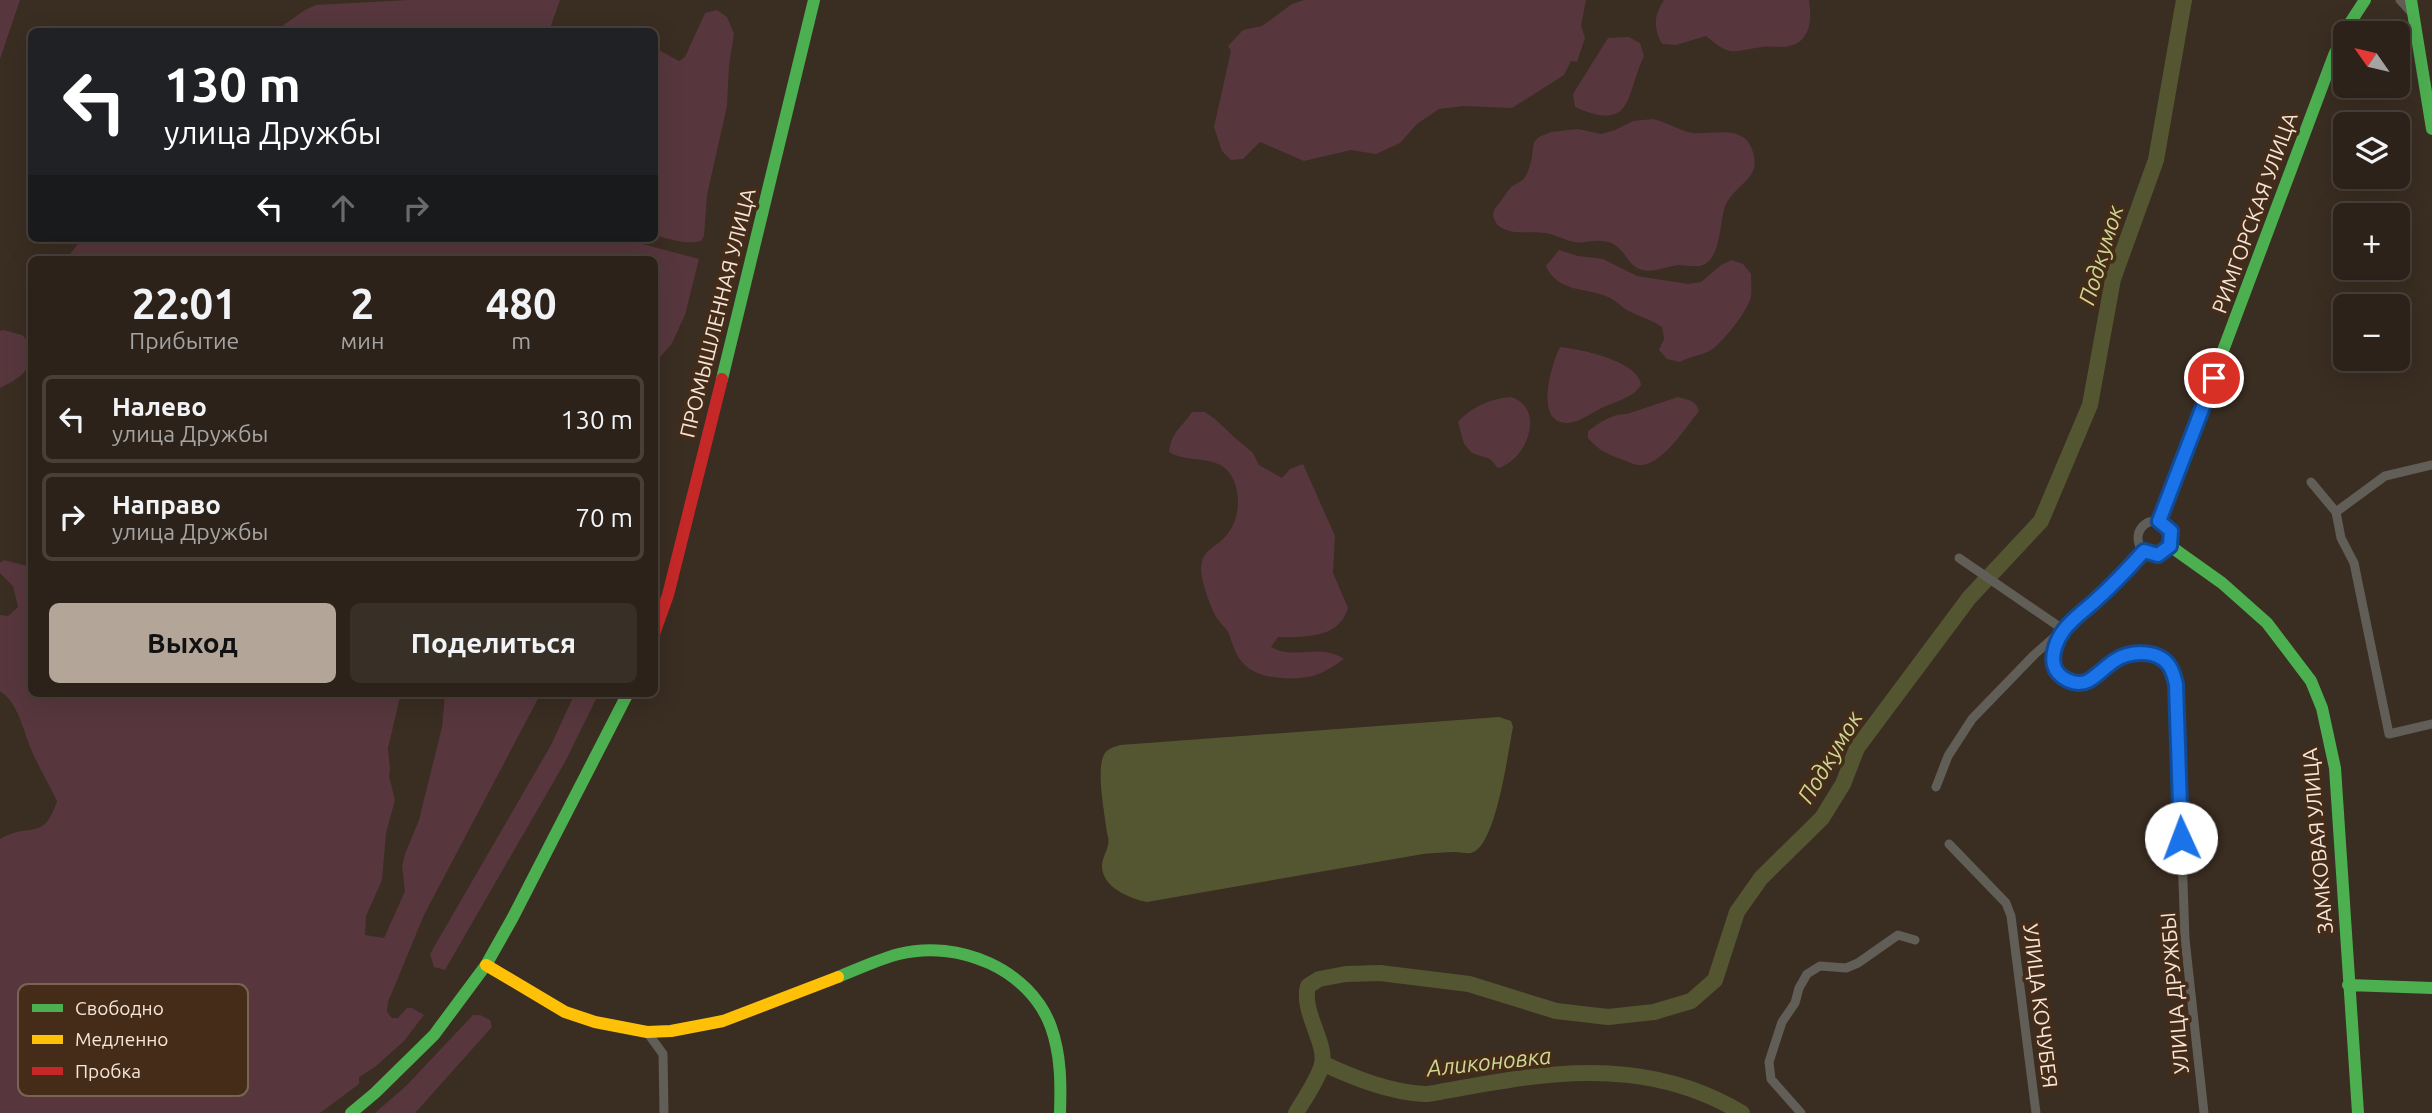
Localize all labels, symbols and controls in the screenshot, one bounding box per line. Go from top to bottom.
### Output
north arrow [2333,21,2410,98]
map controls [2333,21,2410,371]
icon: left [49,56,140,147]
text: 130 m [164,56,301,111]
street label: РИМГОРСКАЯ УЛИЦА [2207,109,2302,316]
button: layers [2333,112,2410,189]
text: улица Дружбы [164,114,382,150]
street label: ПРОМЫШЛЕННАЯ УЛИЦА [674,185,760,440]
icon: left [251,189,289,227]
icon: ahead [324,189,362,227]
icon: right [397,189,435,227]
water label: Подкумок [2074,202,2128,308]
button: + [2333,203,2410,280]
text: 22:01 [132,280,237,327]
text: 2 [351,280,374,327]
text: 480 [486,280,557,327]
button: − [2333,294,2410,371]
text: Прибытие [129,328,239,353]
text: мин [341,328,384,353]
text: m [511,328,531,353]
pin [2184,348,2244,408]
icon: arrive [2195,359,2233,397]
text: Налево [112,392,207,421]
icon: left [53,400,91,438]
text: 130 m [561,405,633,434]
text: улица Дружбы [112,421,268,446]
text: Направо [112,490,221,519]
icon: right [53,498,91,536]
text: 70 m [575,503,633,532]
text: улица Дружбы [112,519,268,544]
button: Выход [49,603,336,683]
button: Поделиться [350,603,637,683]
water label: Подкумок [1792,706,1867,807]
street label: ЗАМКОВАЯ УЛИЦА [2297,747,2337,935]
position arrow [2144,801,2218,875]
street label: УЛИЦА ДРУЖБЫ [2155,911,2193,1075]
street label: УЛИЦА КОЧУБЕЯ [2019,922,2063,1089]
legend [18,984,248,1096]
text: Свободно [75,997,164,1019]
text: Медленно [75,1028,168,1050]
water label: Аликоновка [1424,1043,1552,1081]
text: Пробка [75,1060,141,1082]

